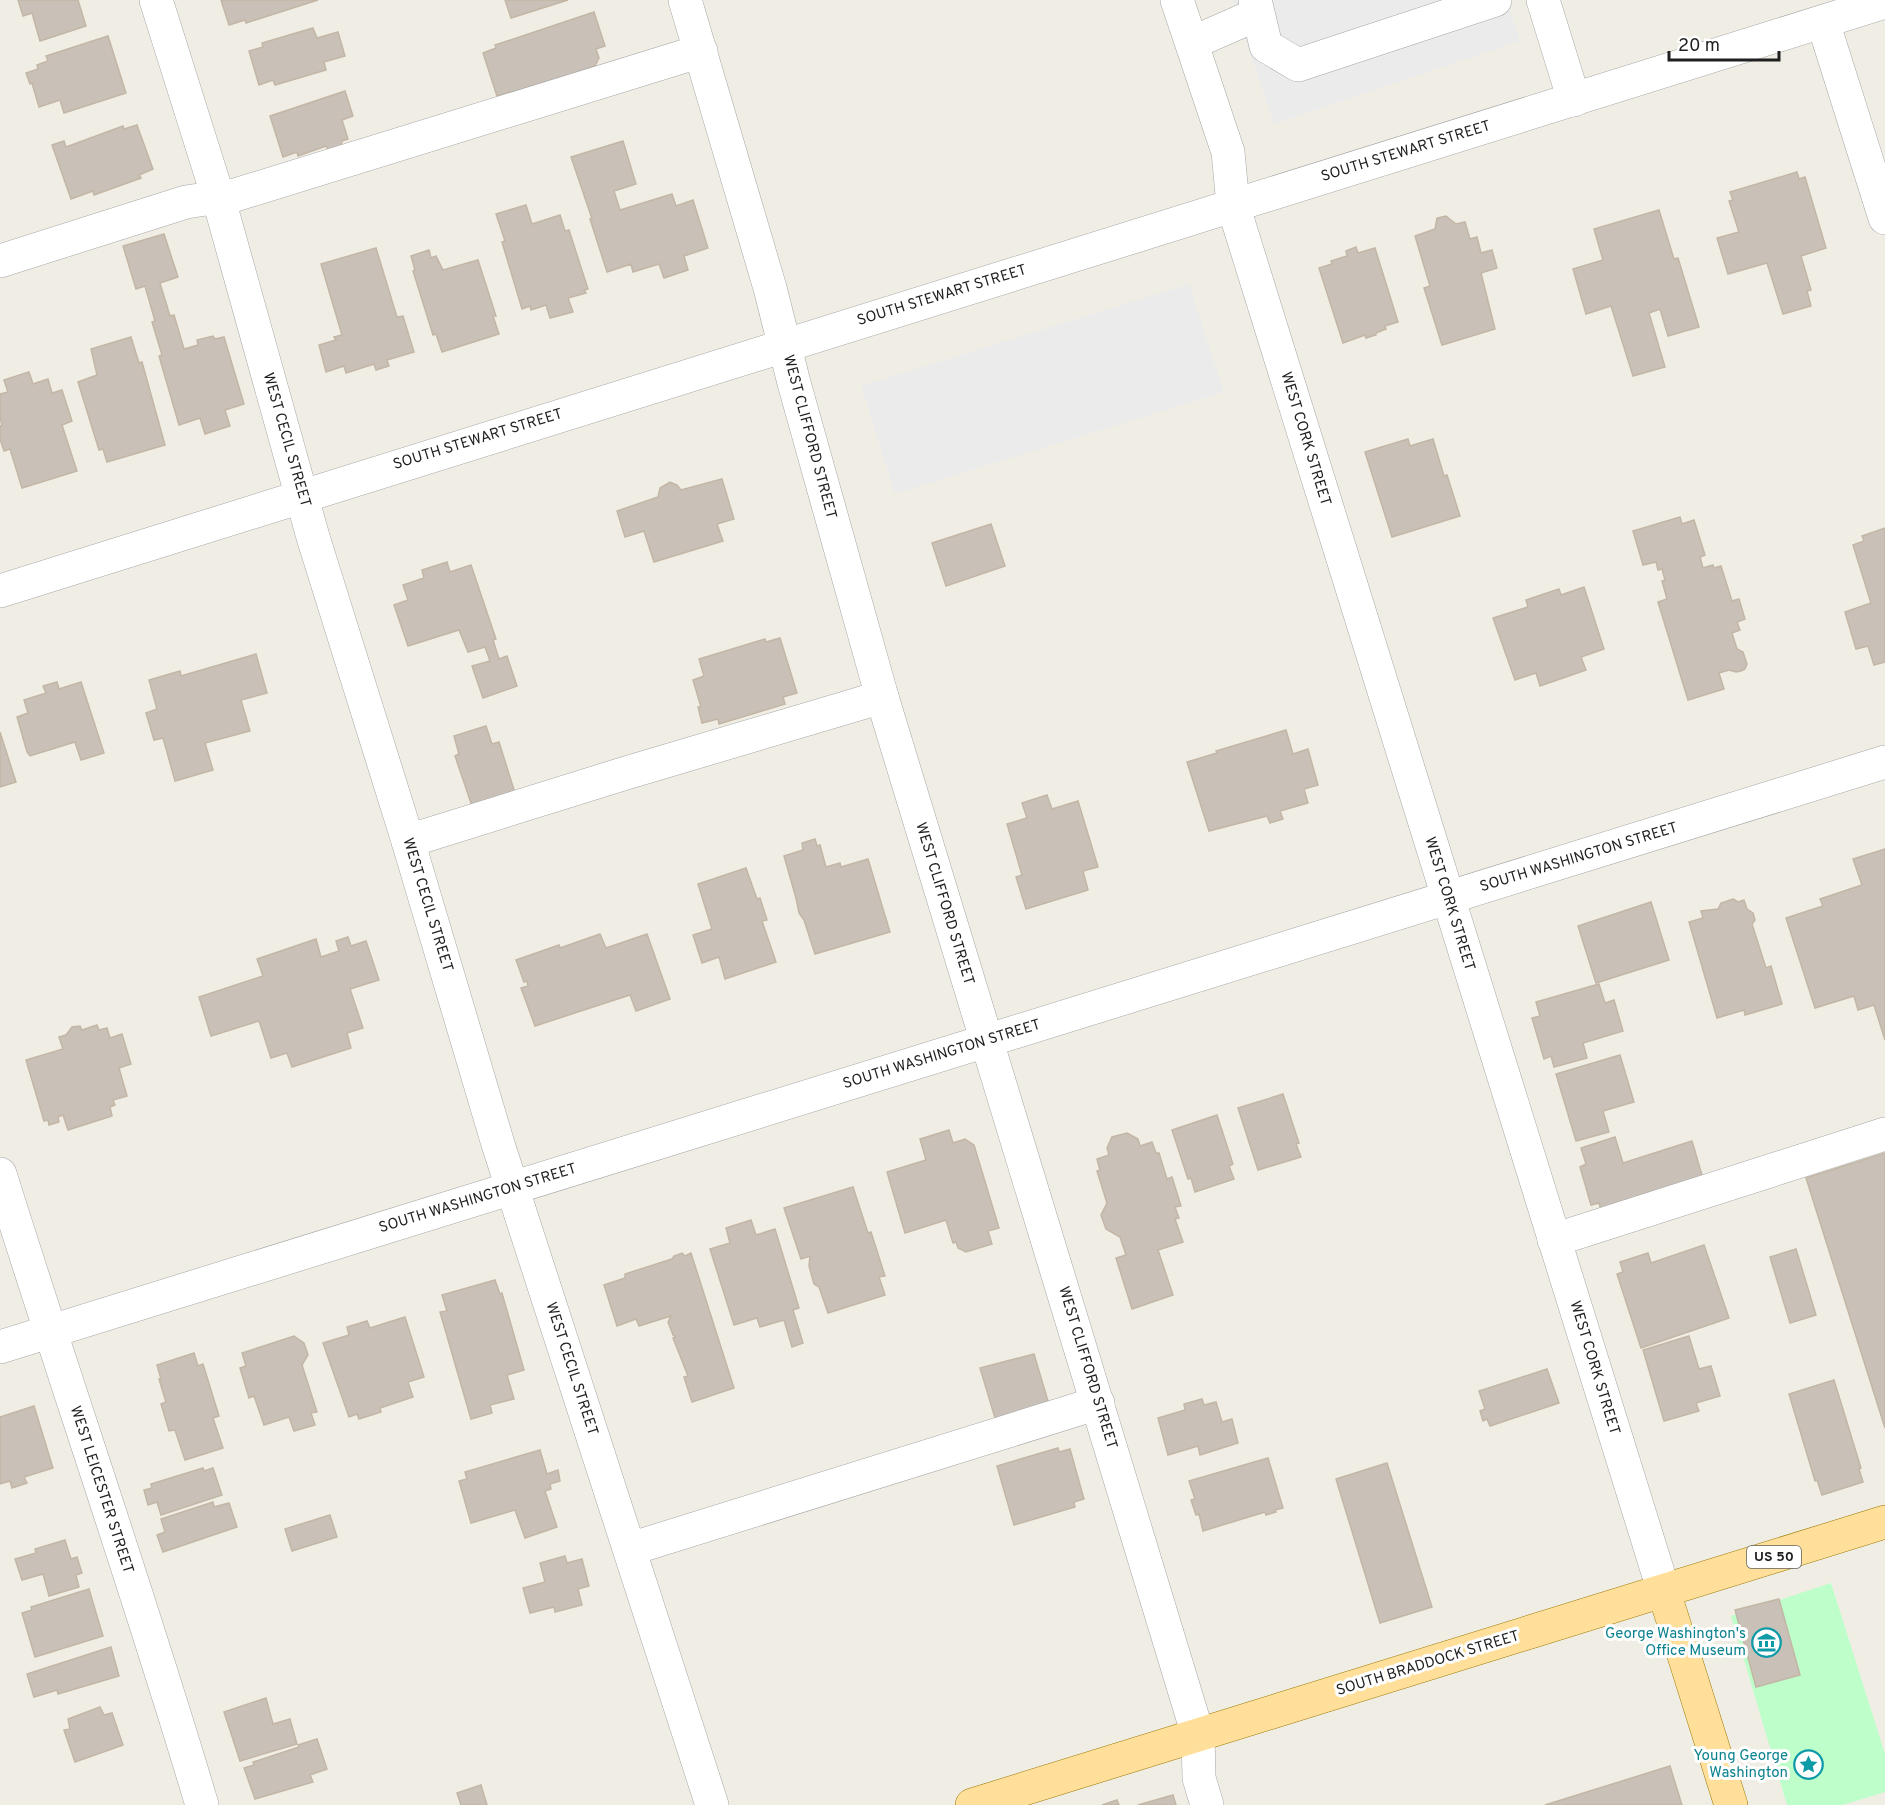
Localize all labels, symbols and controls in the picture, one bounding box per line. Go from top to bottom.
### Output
scale bar [1669,24,1778,62]
text: 20 m [1678,35,1720,58]
street label: SOUTH STEWART STREET [1319,117,1493,187]
street label: SOUTH STEWART STREET [855,261,1029,331]
street label: WEST CLIFFORD STREET [778,353,840,521]
street label: WEST CORK STREET [1276,370,1334,508]
street label: WEST CECIL STREET [258,371,314,509]
street label: SOUTH STEWART STREET [391,405,565,475]
street label: SOUTH WASHINGTON STREET [1478,819,1680,897]
street label: WEST CLIFFORD STREET [910,820,978,988]
street label: WEST CORK STREET [1420,835,1478,973]
street label: WEST CECIL STREET [398,836,456,974]
street label: SOUTH WASHINGTON STREET [841,1016,1043,1094]
street label: SOUTH WASHINGTON STREET [377,1160,579,1238]
street label: WEST CLIFFORD STREET [1053,1284,1121,1452]
street label: WEST CORK STREET [1565,1299,1623,1437]
street label: WEST CECIL STREET [540,1300,602,1438]
street label: WEST LEICESTER STREET [65,1404,137,1576]
road number: US 50 [1747,1546,1801,1568]
place label: George Washington's Office Museum [1605,1625,1746,1661]
street label: SOUTH BRADDOCK STREET [1334,1627,1522,1701]
museum icon: George Washington's Office Museum [1751,1627,1783,1659]
place label: Young George Washington [1693,1747,1788,1783]
place icon: Young George Washington [1793,1749,1825,1781]

